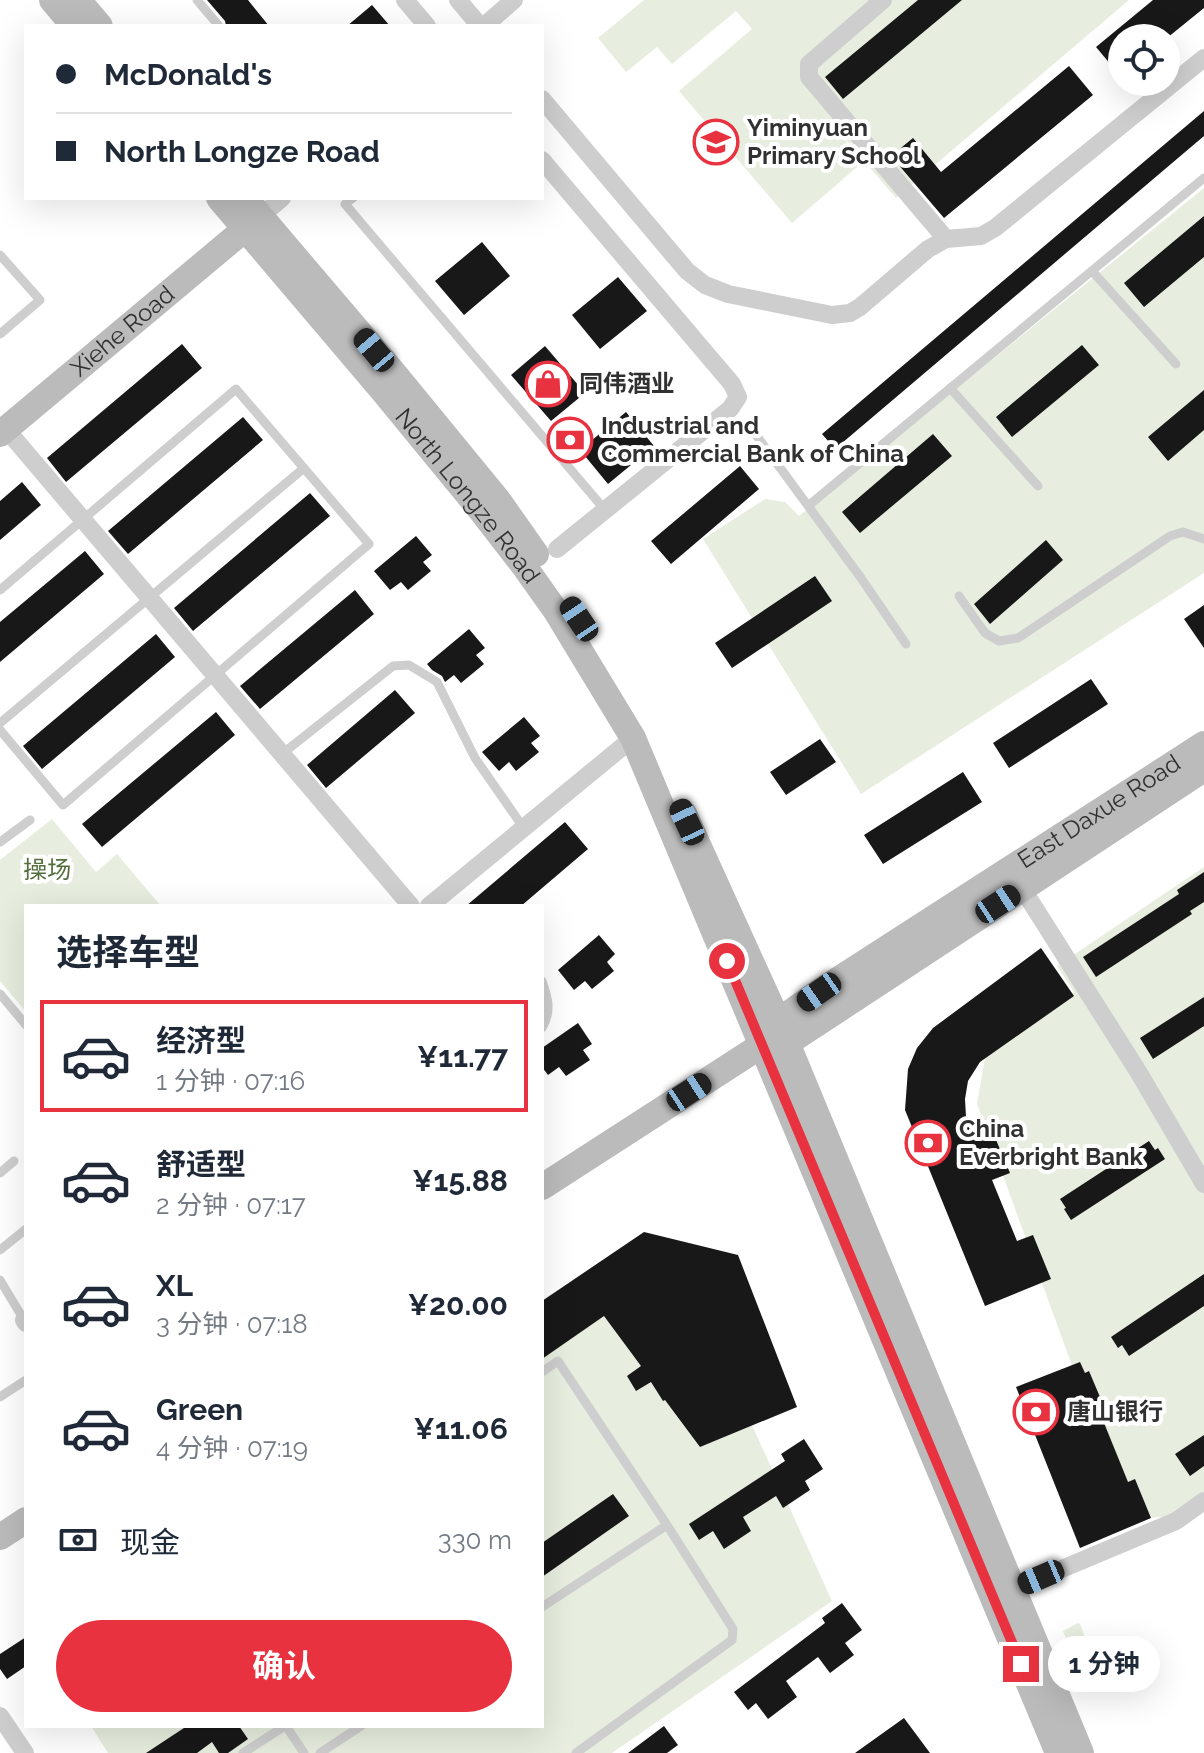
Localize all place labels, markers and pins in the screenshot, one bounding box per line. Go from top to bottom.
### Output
place label: Yiminyuan Primary School [747,113,921,170]
school or university icon: Yiminyuan Primary School [692,118,740,166]
shop icon: 同伟酒业 [524,360,572,408]
place label: 同伟酒业 [579,369,675,398]
place label: Industrial and Commercial Bank of China [601,411,904,468]
bank icon: Industrial and Commercial Bank of China [546,416,594,464]
place label: China Everbright Bank [959,1114,1143,1171]
bank icon: China Everbright Bank [904,1119,952,1167]
bank icon: 唐山银行 [1012,1388,1060,1436]
place label: 唐山银行 [1067,1397,1163,1426]

